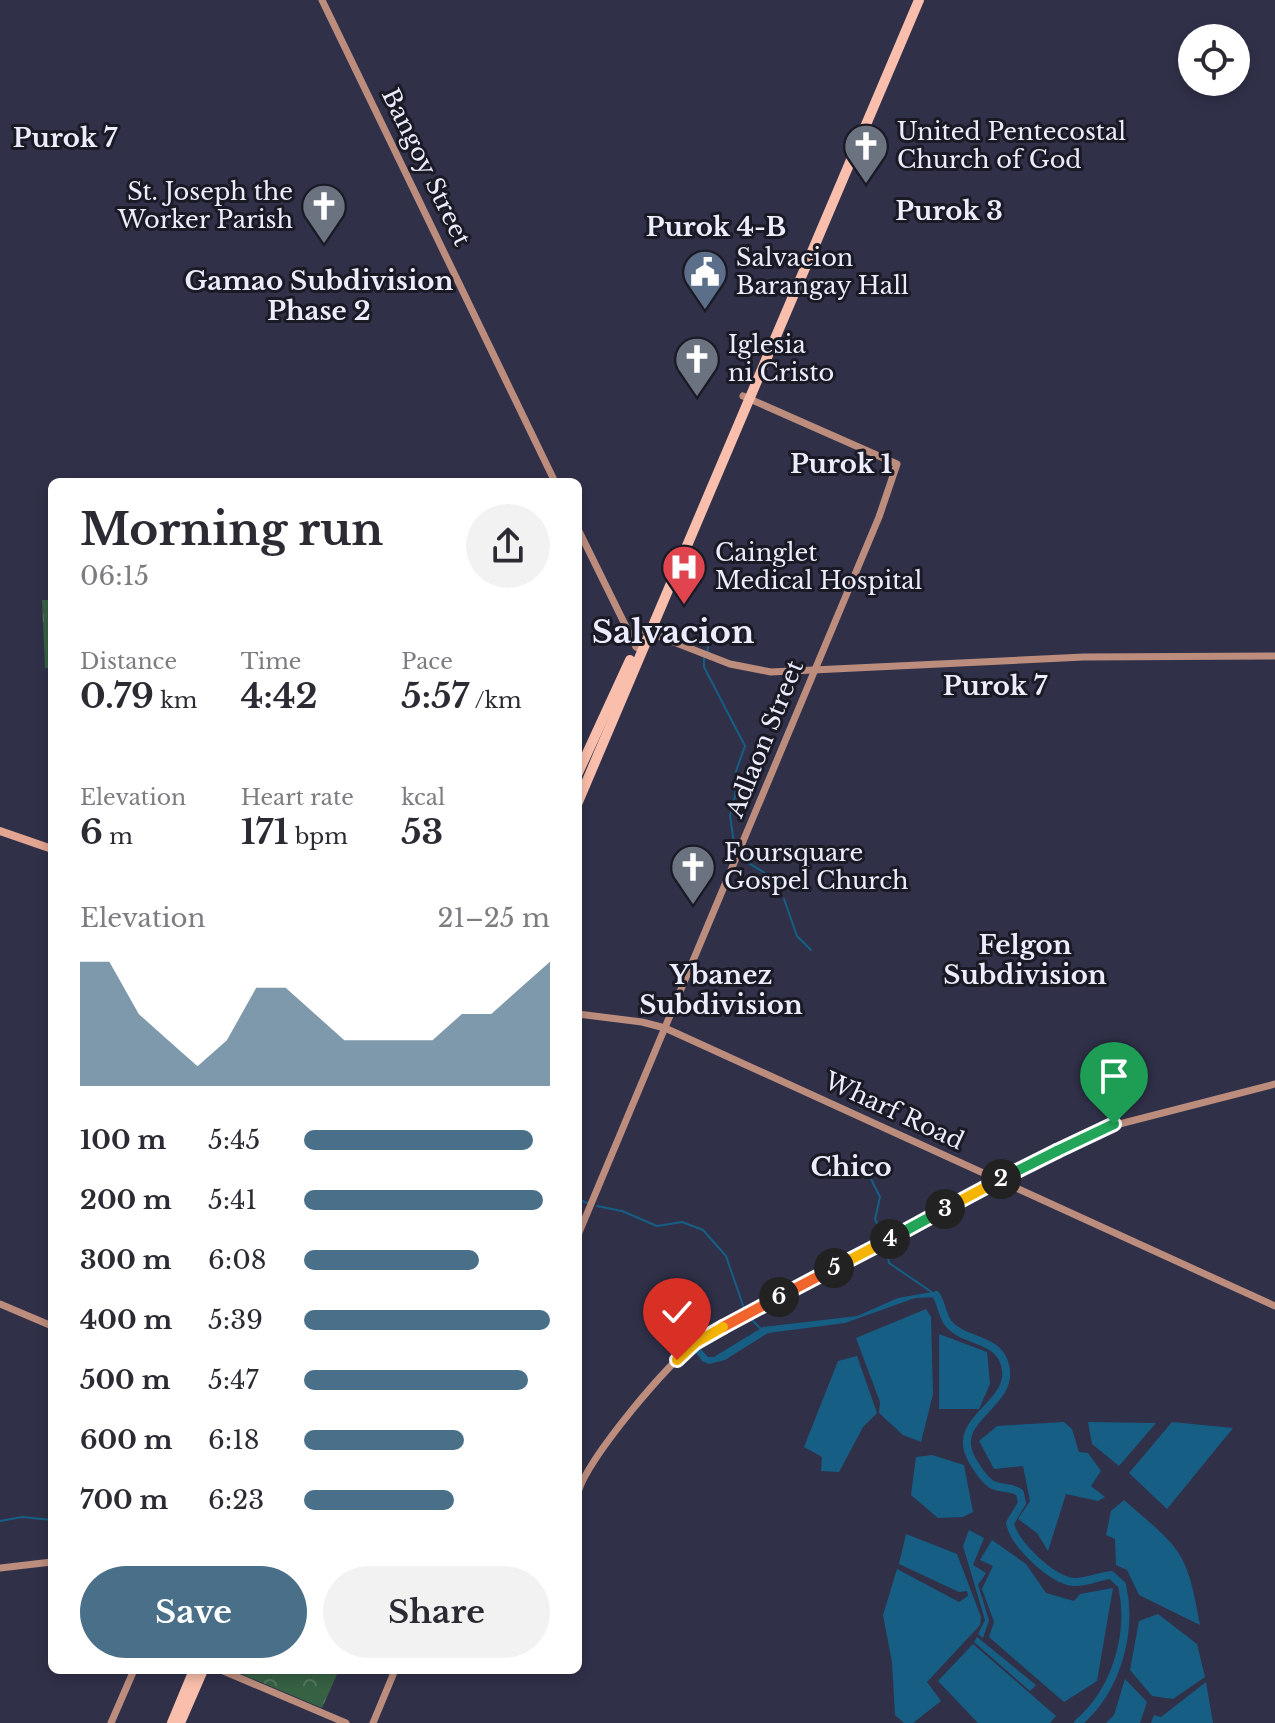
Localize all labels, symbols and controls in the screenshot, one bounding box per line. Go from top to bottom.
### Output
map controls [1178,24,1250,96]
button: locate [1178,24,1250,96]
street label: Bangoy Street [376,83,477,250]
place label: United Pentecostal Church of God [897,117,1126,174]
district label: Purok 7 [13,122,118,154]
church icon: United Pentecostal Church of God [842,122,890,185]
place label: St. Joseph the Worker Parish [117,177,293,234]
church icon: St. Joseph the Worker Parish [300,182,348,245]
district label: Purok 3 [895,195,1003,227]
district label: Purok 4-B [646,211,786,243]
place label: Salvacion Barangay Hall [736,243,909,300]
public building icon: Salvacion Barangay Hall [681,248,729,311]
district label: Gamao Subdivision Phase 2 [185,265,454,327]
place label: Iglesia ni Cristo [728,330,834,387]
church icon: Iglesia ni Cristo [673,335,721,398]
district label: Purok 1 [790,448,892,480]
text: Morning run [80,502,383,557]
button: share [466,504,550,588]
place label: Cainglet Medical Hospital [715,538,923,595]
hospital icon: Cainglet Medical Hospital [660,543,708,606]
text: 06:15 [80,560,149,592]
district label: Salvacion [592,612,754,652]
text: Distance [80,648,177,675]
text: Time [241,648,301,675]
text: Pace [401,648,453,675]
street label: Adlaon Street [719,656,809,822]
district label: Purok 7 [943,670,1048,702]
text: 0.79 [80,675,154,717]
text: 4:42 [241,675,318,717]
text: 5:57 [401,675,469,717]
text: km [154,687,197,714]
text: /km [469,687,522,714]
text: Elevation [80,784,186,811]
text: Heart rate [241,784,354,811]
text: kcal [401,784,445,811]
text: 6 [80,811,103,853]
text: 171 [241,811,289,853]
text: 53 [401,811,443,853]
text: m [103,823,133,850]
text: bpm [289,823,348,850]
place label: Foursquare Gospel Church [724,838,909,895]
church icon: Foursquare Gospel Church [669,843,717,906]
text: Elevation [80,902,206,934]
text: 21–25 m [437,902,550,934]
district label: Felgon Subdivision [943,929,1107,991]
district label: Ybanez Subdivision [639,959,803,1021]
pin [1080,1042,1148,1124]
icon: arrive [1092,1054,1136,1098]
street label: Wharf Road [819,1065,969,1156]
text: 100 m [80,1124,166,1156]
text: 5:45 [208,1124,260,1156]
district label: Chico [810,1151,892,1183]
pin: 2 [981,1159,1021,1199]
text: 2 [994,1165,1008,1192]
text: 200 m [80,1184,172,1216]
text: 5:41 [208,1184,257,1216]
pin: 3 [925,1189,965,1229]
text: 3 [938,1195,952,1222]
pin: 4 [870,1219,910,1259]
text: 4 [883,1225,897,1252]
text: 300 m [80,1244,172,1276]
text: 6:08 [208,1244,266,1276]
pin: 5 [814,1248,854,1288]
text: 5 [827,1254,841,1281]
pin: 6 [759,1277,799,1317]
pin [643,1278,711,1360]
text: 6 [772,1283,786,1310]
icon: check [655,1290,699,1334]
text: 400 m [80,1304,172,1336]
text: 5:39 [208,1304,263,1336]
text: 500 m [80,1364,170,1396]
text: 5:47 [208,1364,258,1396]
text: 600 m [80,1424,172,1456]
text: 6:18 [208,1424,259,1456]
text: 700 m [80,1484,168,1516]
text: 6:23 [208,1484,264,1516]
button: Save [80,1566,307,1658]
button: Share [323,1566,550,1658]

